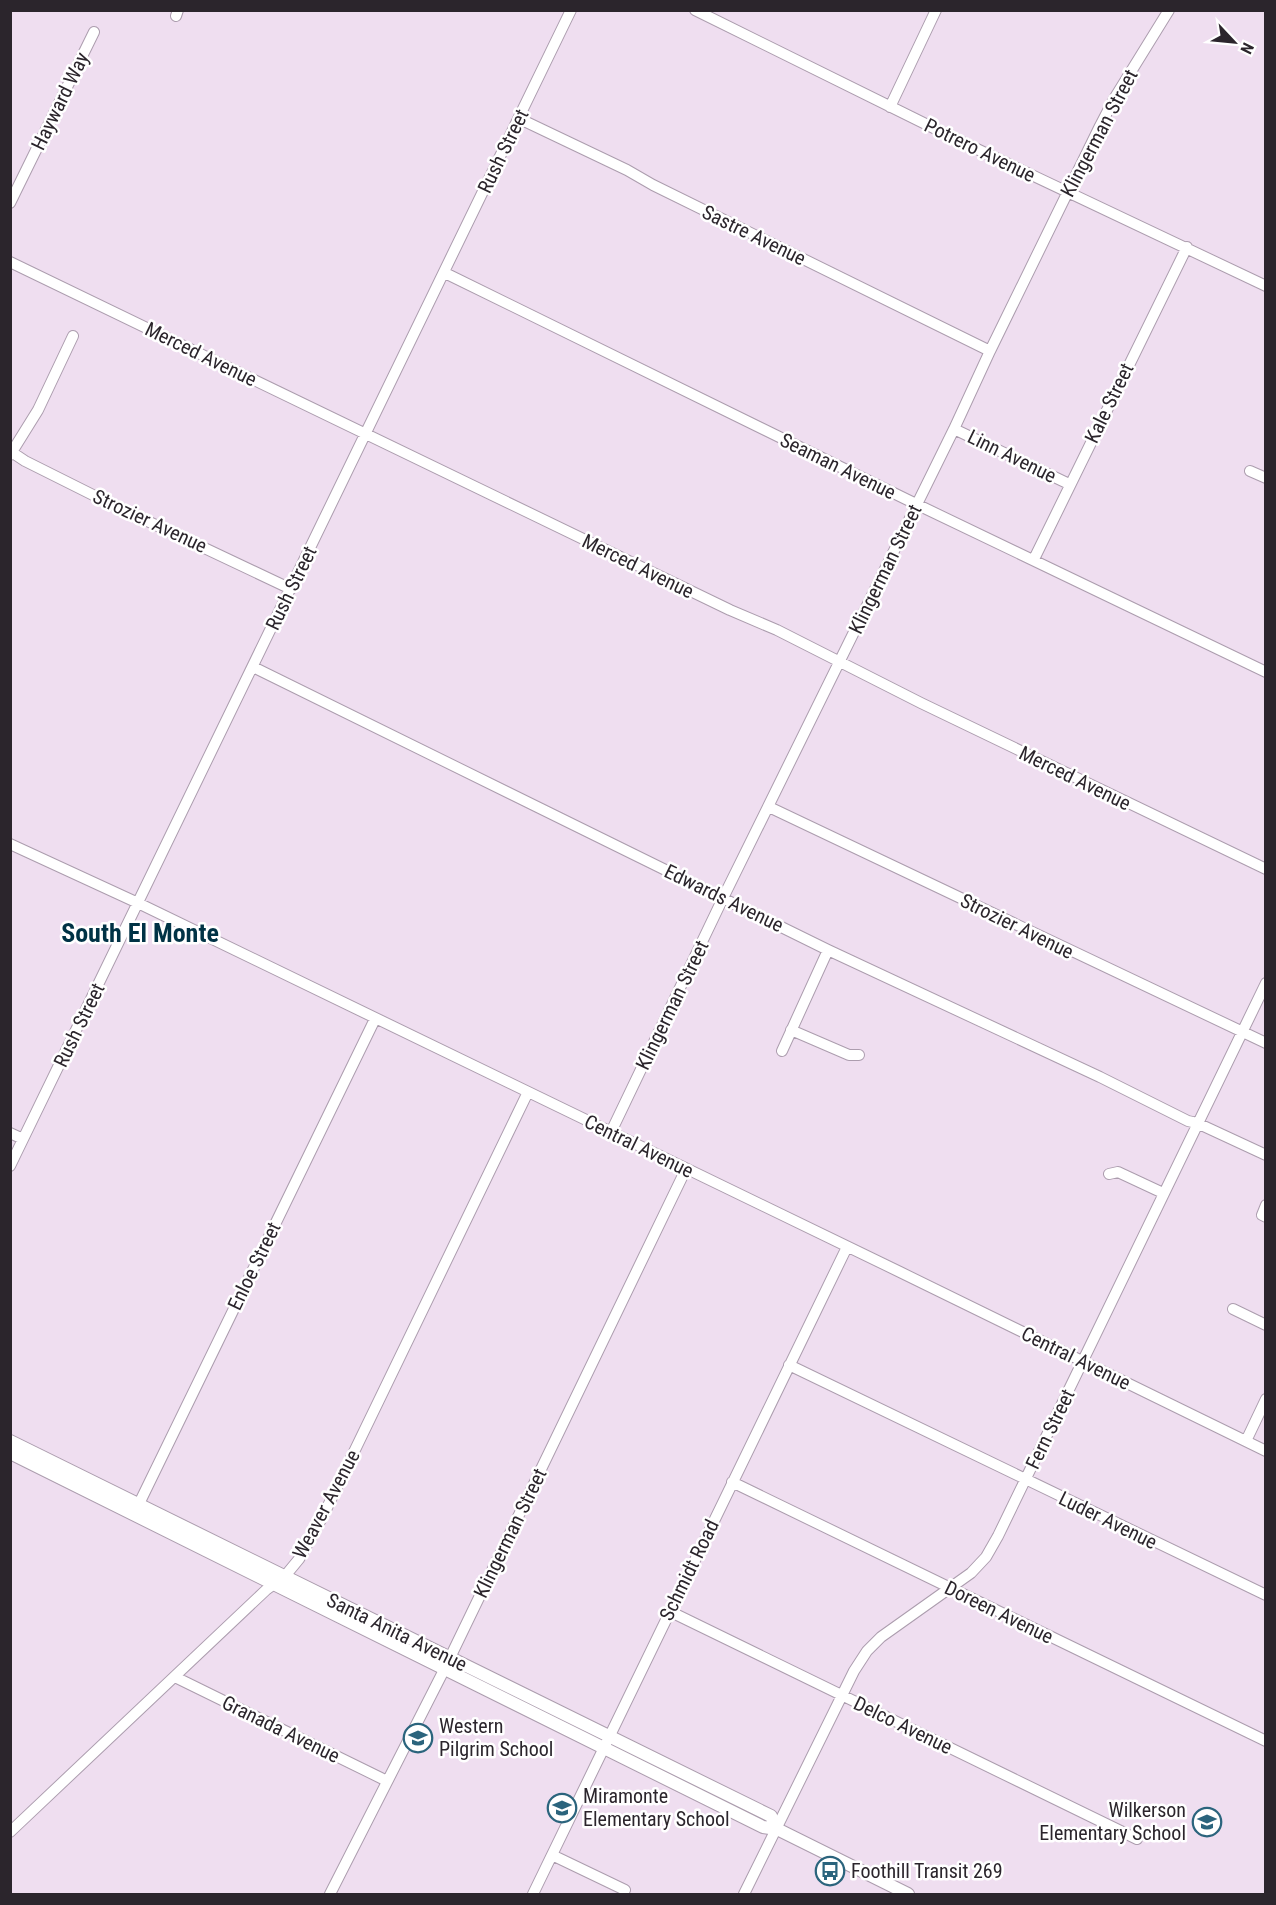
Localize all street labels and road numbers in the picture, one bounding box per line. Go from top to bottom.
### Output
street label: Hayward Way [26,48,94,154]
street label: Klingerman Street [1055,65,1143,201]
street label: Rush Street [472,105,534,197]
street label: Potrero Avenue [921,113,1039,187]
street label: Sastre Avenue [698,200,810,270]
street label: Merced Avenue [141,317,261,391]
street label: Kale Street [1079,359,1139,447]
street label: Linn Avenue [964,424,1060,488]
street label: Seaman Avenue [776,428,900,504]
street label: Strozier Avenue [89,484,211,558]
street label: Klingerman Street [843,500,927,638]
street label: Merced Avenue [578,529,698,603]
street label: Rush Street [260,542,322,634]
street label: Merced Avenue [1015,741,1135,815]
street label: Edwards Avenue [661,859,787,937]
street label: Strozier Avenue [956,888,1078,964]
street label: Klingerman Street [630,936,714,1074]
street label: Rush Street [48,979,110,1071]
street label: Central Avenue [581,1109,697,1183]
street label: Enloe Street [222,1218,286,1314]
street label: Central Avenue [1018,1321,1134,1395]
street label: Fern Street [1020,1385,1080,1473]
street label: Weaver Avenue [287,1445,365,1563]
street label: Klingerman Street [468,1464,552,1602]
street label: Luder Avenue [1055,1486,1161,1554]
street label: Schmidt Road [654,1516,724,1624]
street label: Doreen Avenue [941,1575,1057,1649]
street label: Santa Anita Avenue [323,1588,471,1676]
street label: Granada Avenue [218,1690,344,1768]
street label: Delco Avenue [850,1691,956,1759]

